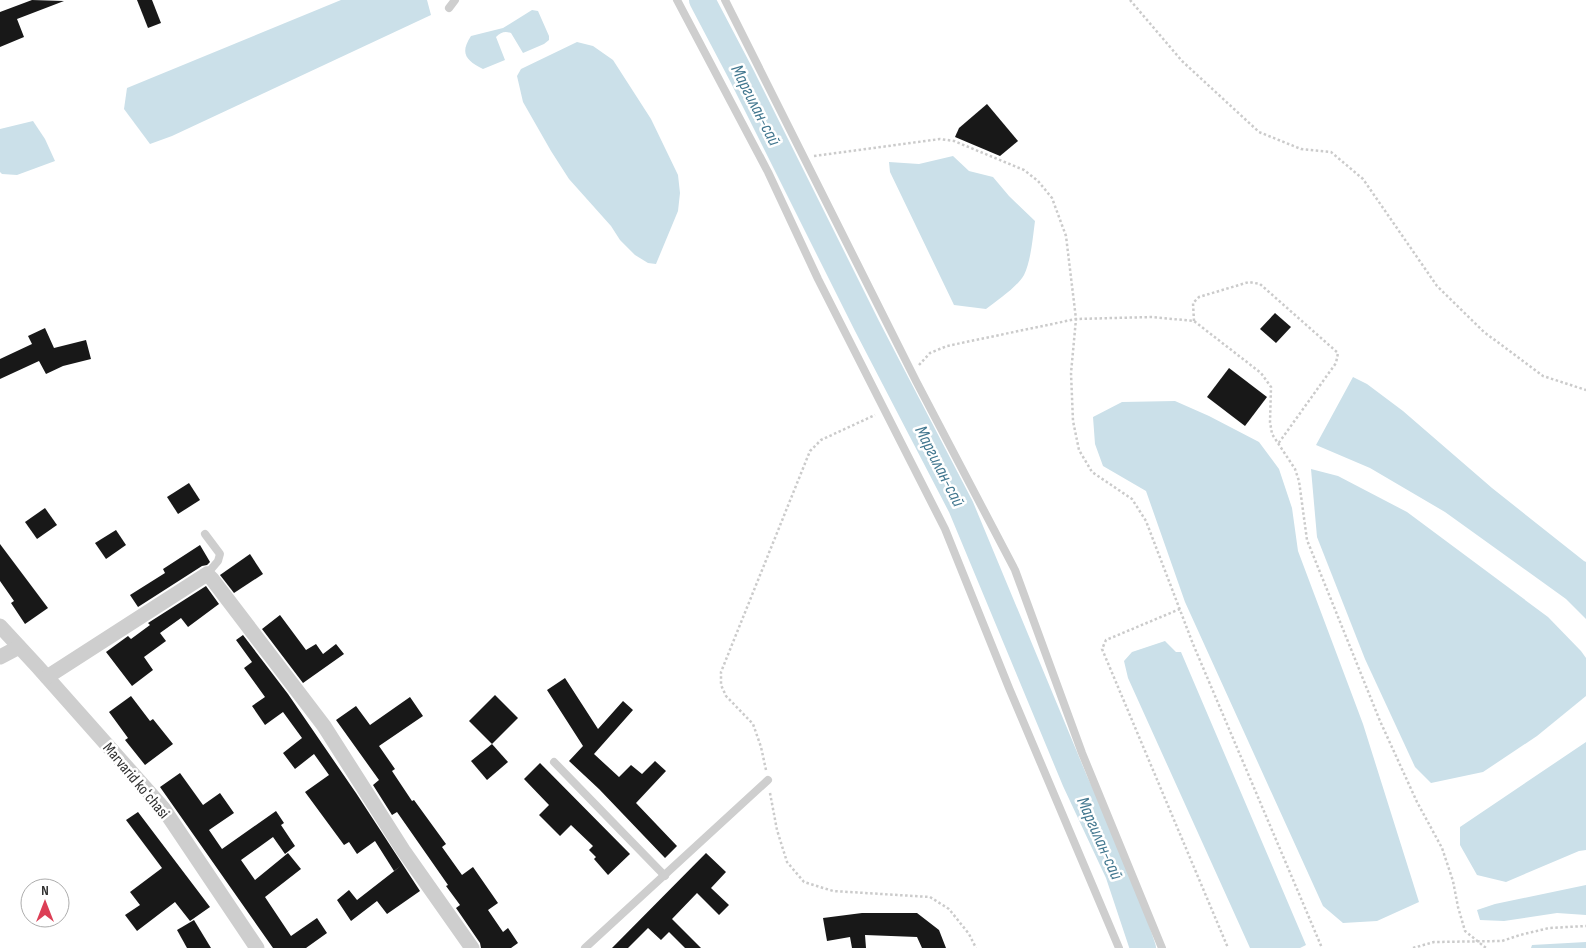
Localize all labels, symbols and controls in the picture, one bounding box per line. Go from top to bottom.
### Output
water label: Маргилан-сай [726,61,785,150]
water label: Маргилан-сай [910,422,969,511]
street label: Marvarid koʻchasi [99,739,173,823]
water label: Маргилан-сай [1072,794,1127,883]
north arrow [20,878,70,928]
text: N [41,882,49,899]

